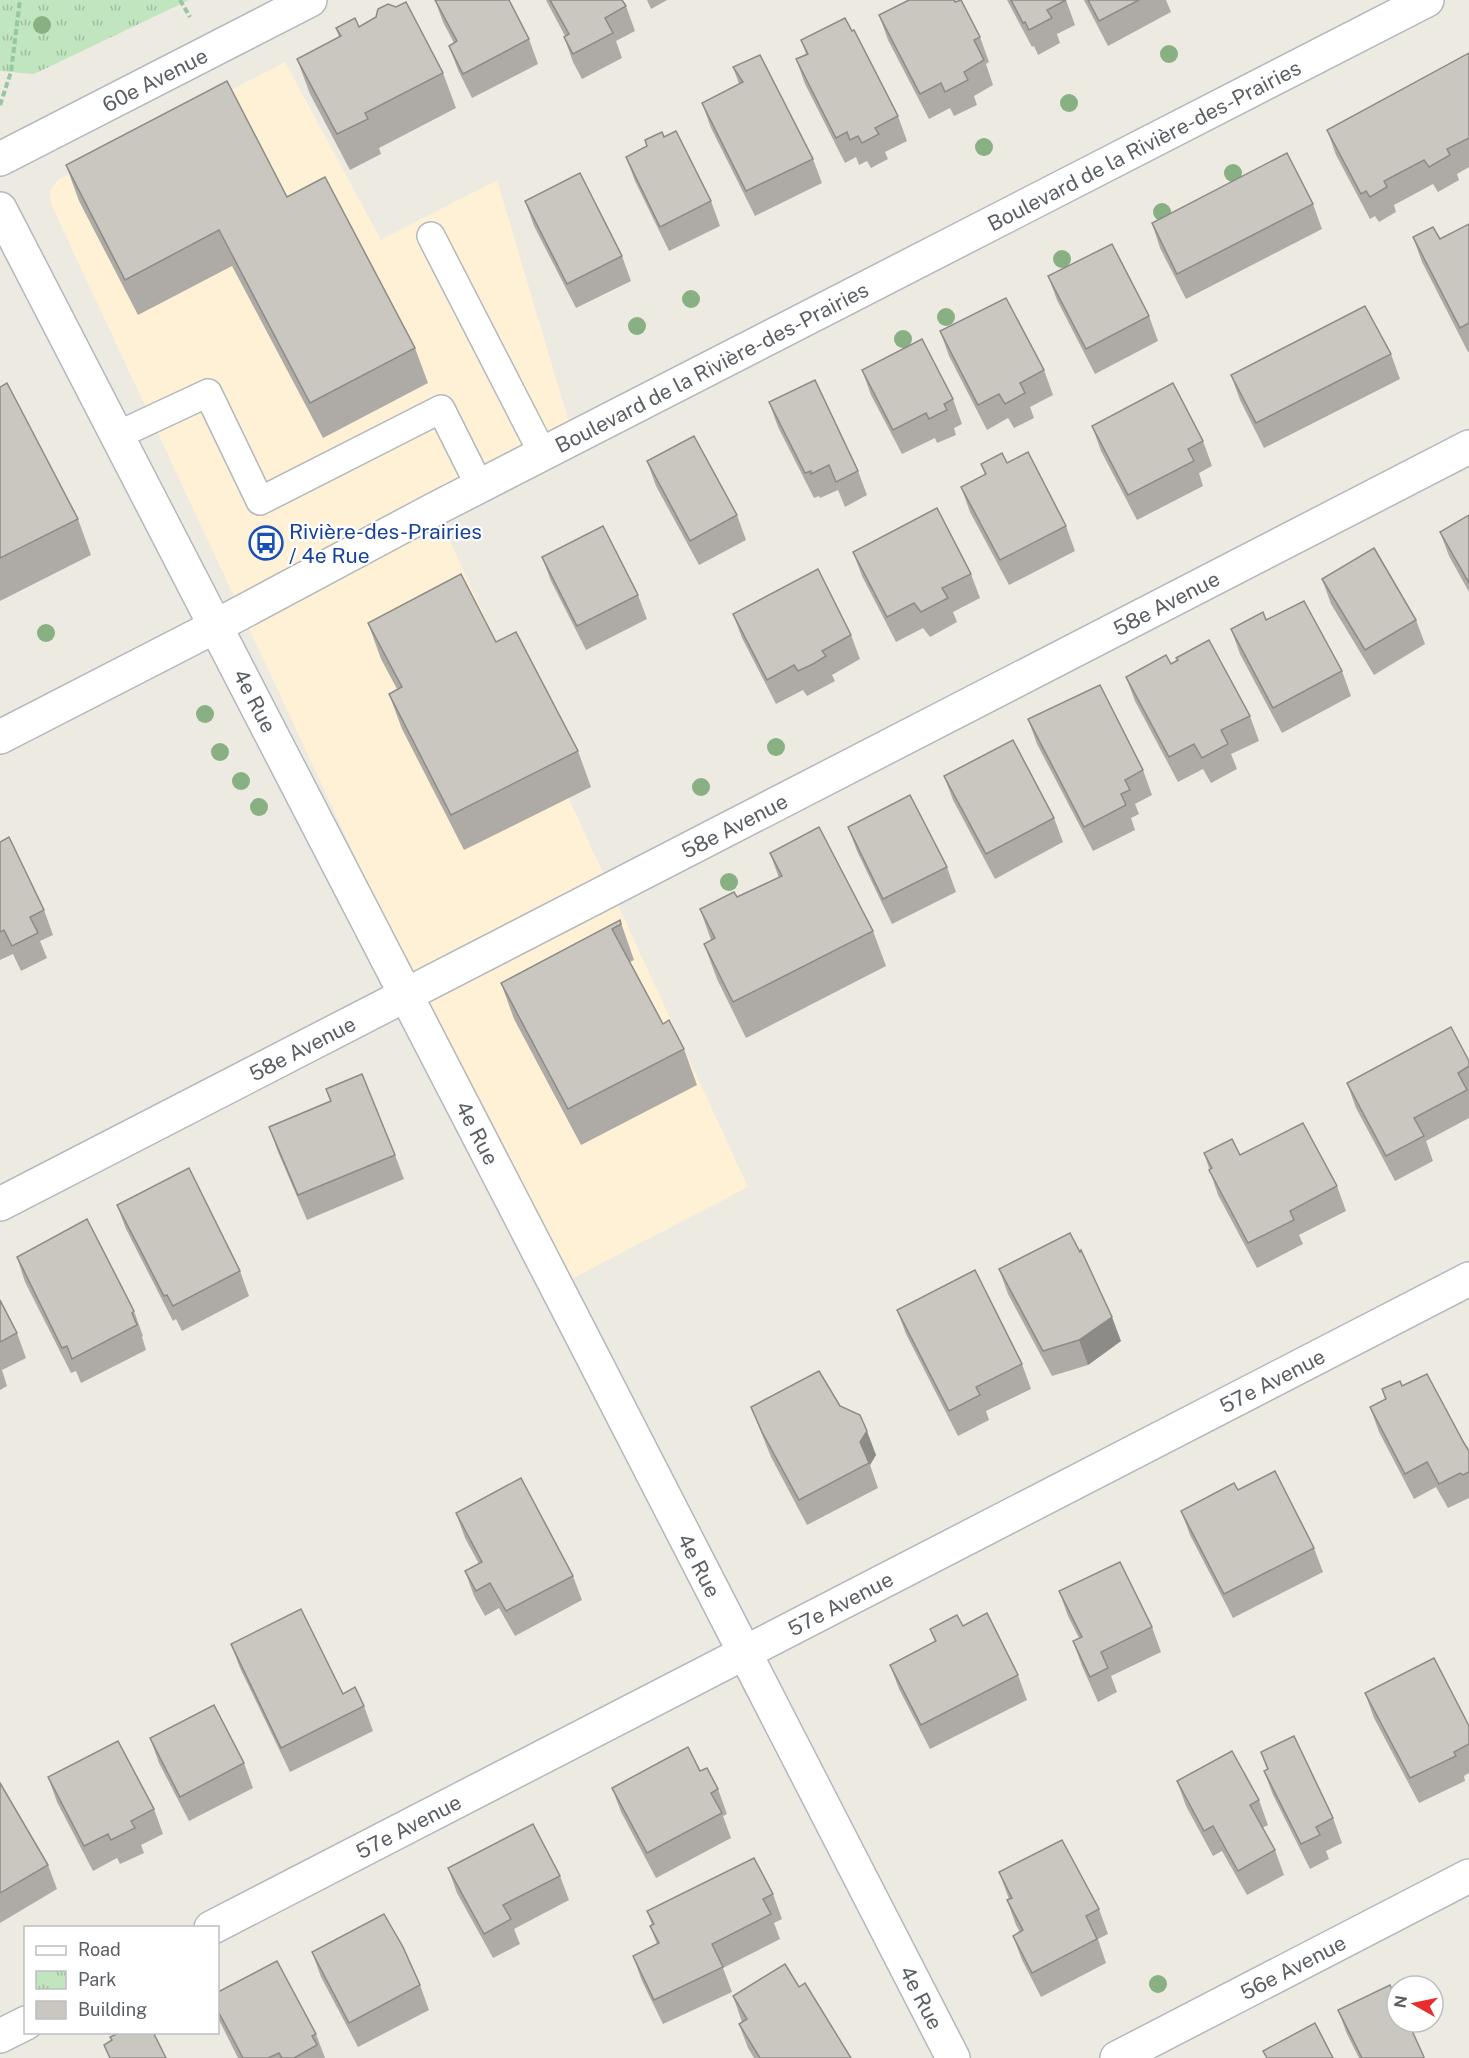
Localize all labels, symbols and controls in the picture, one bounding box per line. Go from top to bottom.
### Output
street label: 60e Avenue [98,42,212,117]
street label: Boulevard de la Rivière-des-Prairies [983,55,1305,236]
street label: Boulevard de la Rivière-des-Prairies [551,276,872,458]
place label: Rivière-des-Prairies / 4e Rue [289,519,482,568]
bus stop icon: Rivière-des-Prairies / 4e Rue [248,525,284,561]
street label: 58e Avenue [1109,565,1224,641]
street label: 4e Rue [229,665,282,737]
street label: 58e Avenue [677,788,792,863]
street label: 58e Avenue [245,1011,360,1086]
street label: 4e Rue [451,1097,504,1169]
street label: 57e Avenue [1215,1343,1329,1418]
street label: 4e Rue [673,1529,726,1601]
street label: 57e Avenue [783,1566,897,1641]
street label: 57e Avenue [351,1789,465,1864]
legend [24,1926,219,2034]
street label: 56e Avenue [1236,1929,1350,2005]
text: Road [78,1939,121,1960]
street label: 4e Rue [895,1961,949,2033]
text: Park [78,1969,116,1990]
north arrow [1385,1974,1445,2034]
text: N [1390,1994,1411,2009]
text: Building [78,1999,147,2020]

